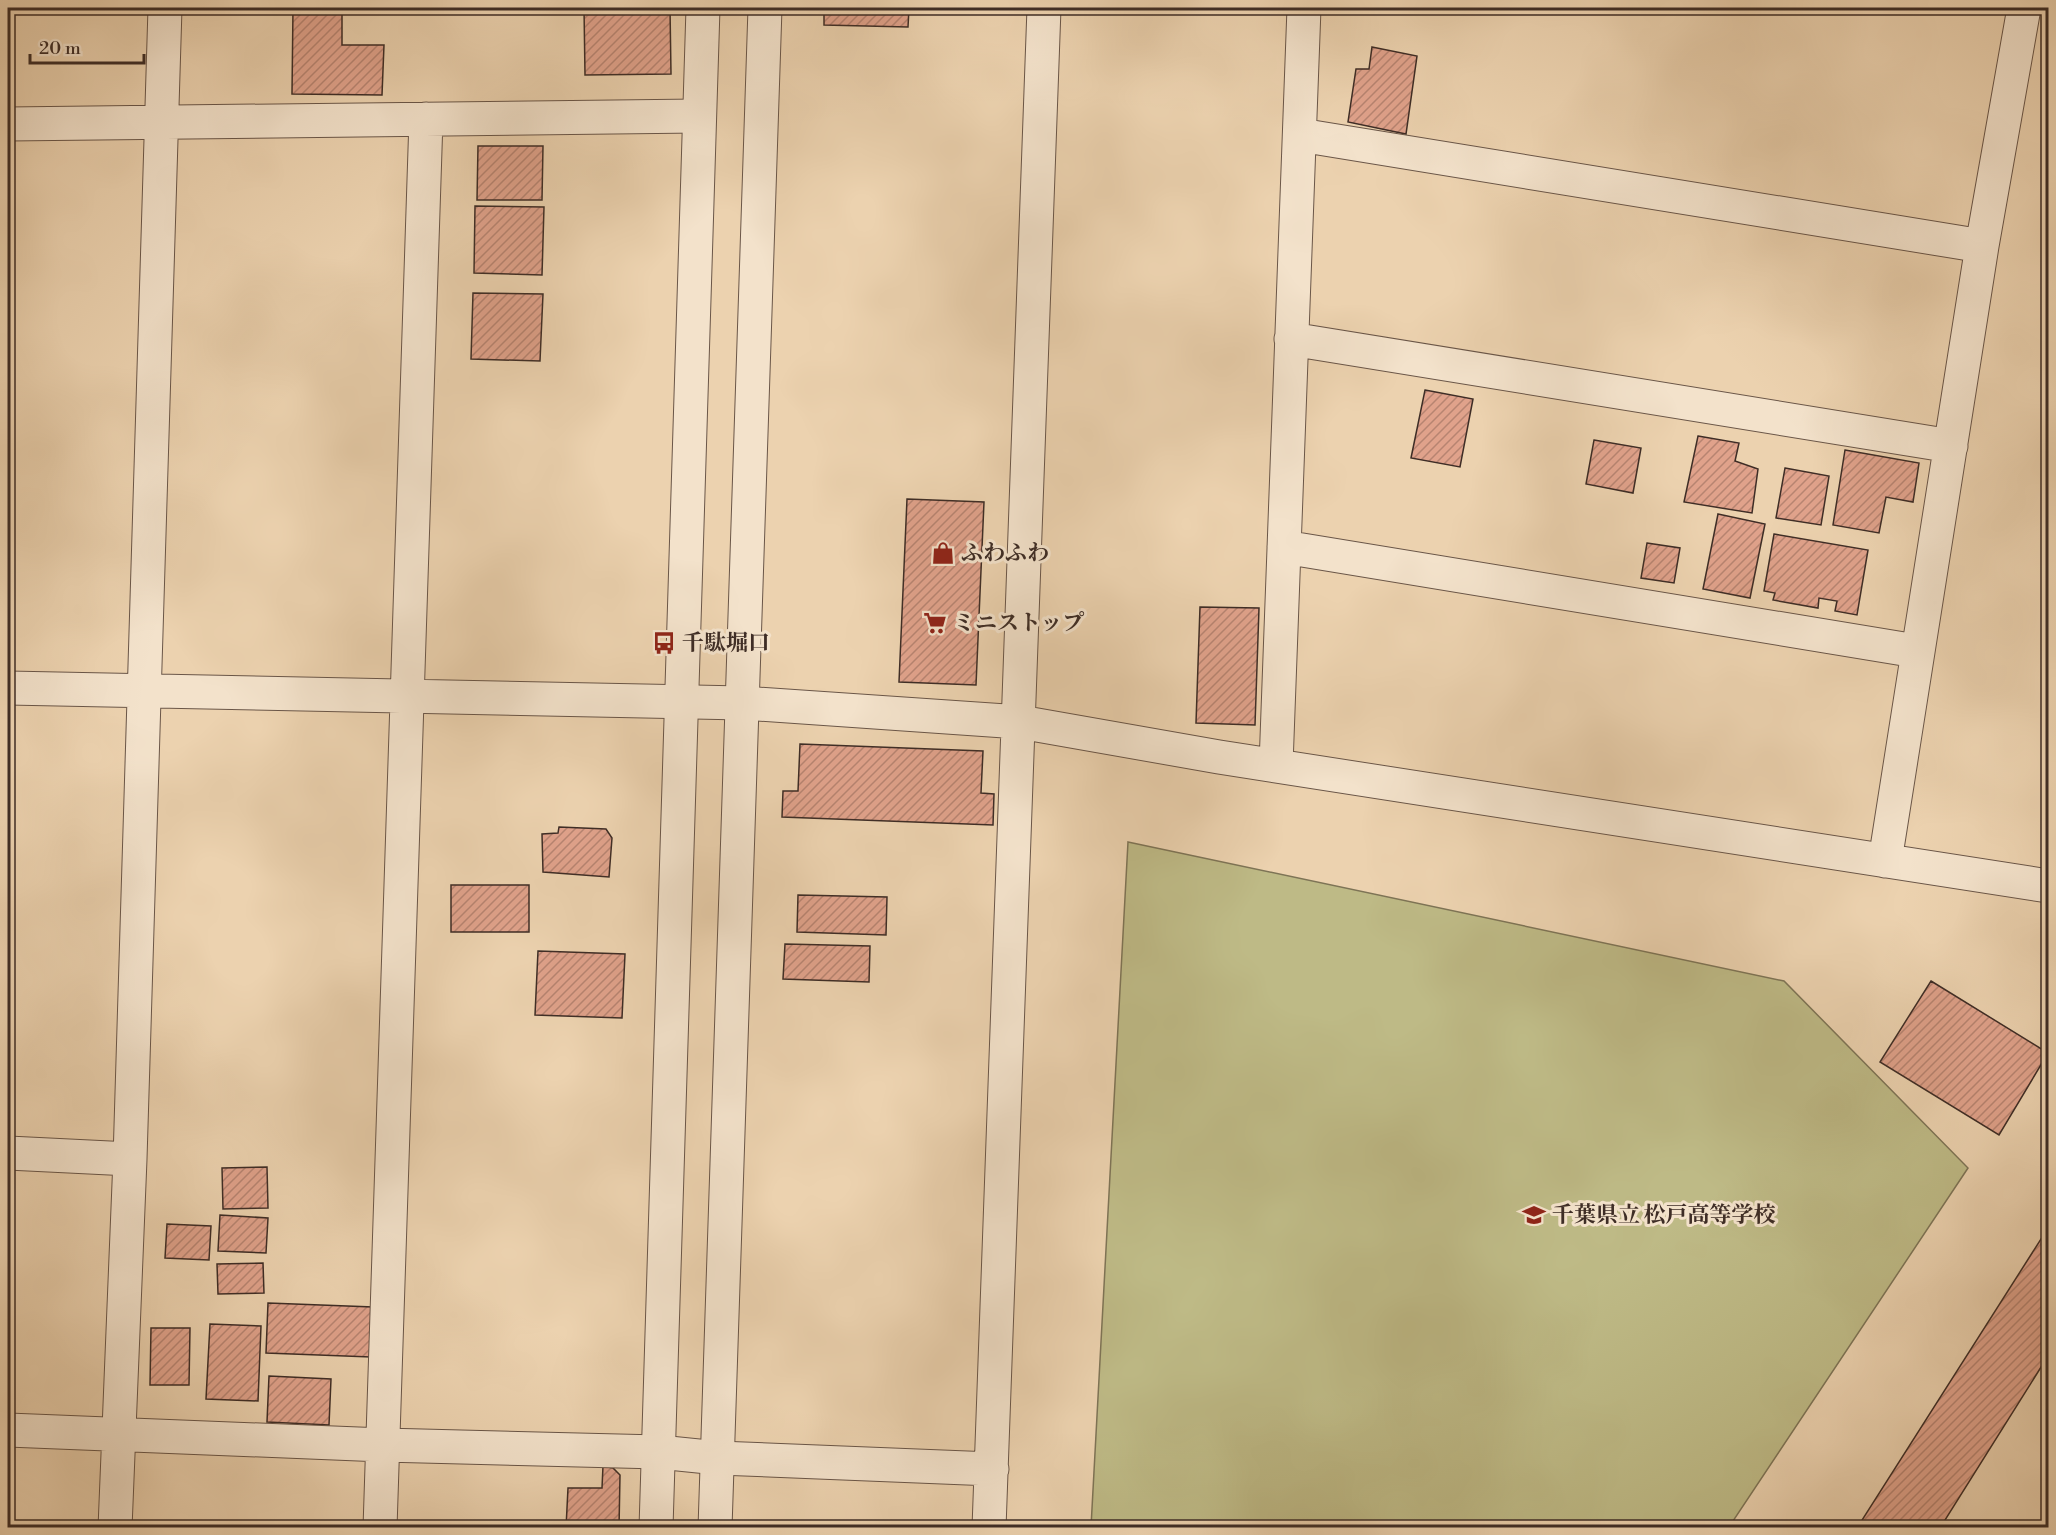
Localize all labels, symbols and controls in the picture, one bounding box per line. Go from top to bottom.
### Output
scale bar [30,27,144,65]
text: 20 m [39,37,81,60]
shop icon: ふわふわ [930,540,956,566]
place label: ふわふわ [961,540,1049,567]
supermarket icon: ミニストップ [922,610,948,636]
place label: ミニストップ [953,610,1084,637]
bus stop icon: 千駄堀口 [651,630,677,656]
place label: 千駄堀口 [682,630,770,657]
school or university icon: 千葉県立 松戸高等学校 [1521,1202,1547,1228]
place label: 千葉県立 松戸高等学校 [1552,1202,1776,1229]

